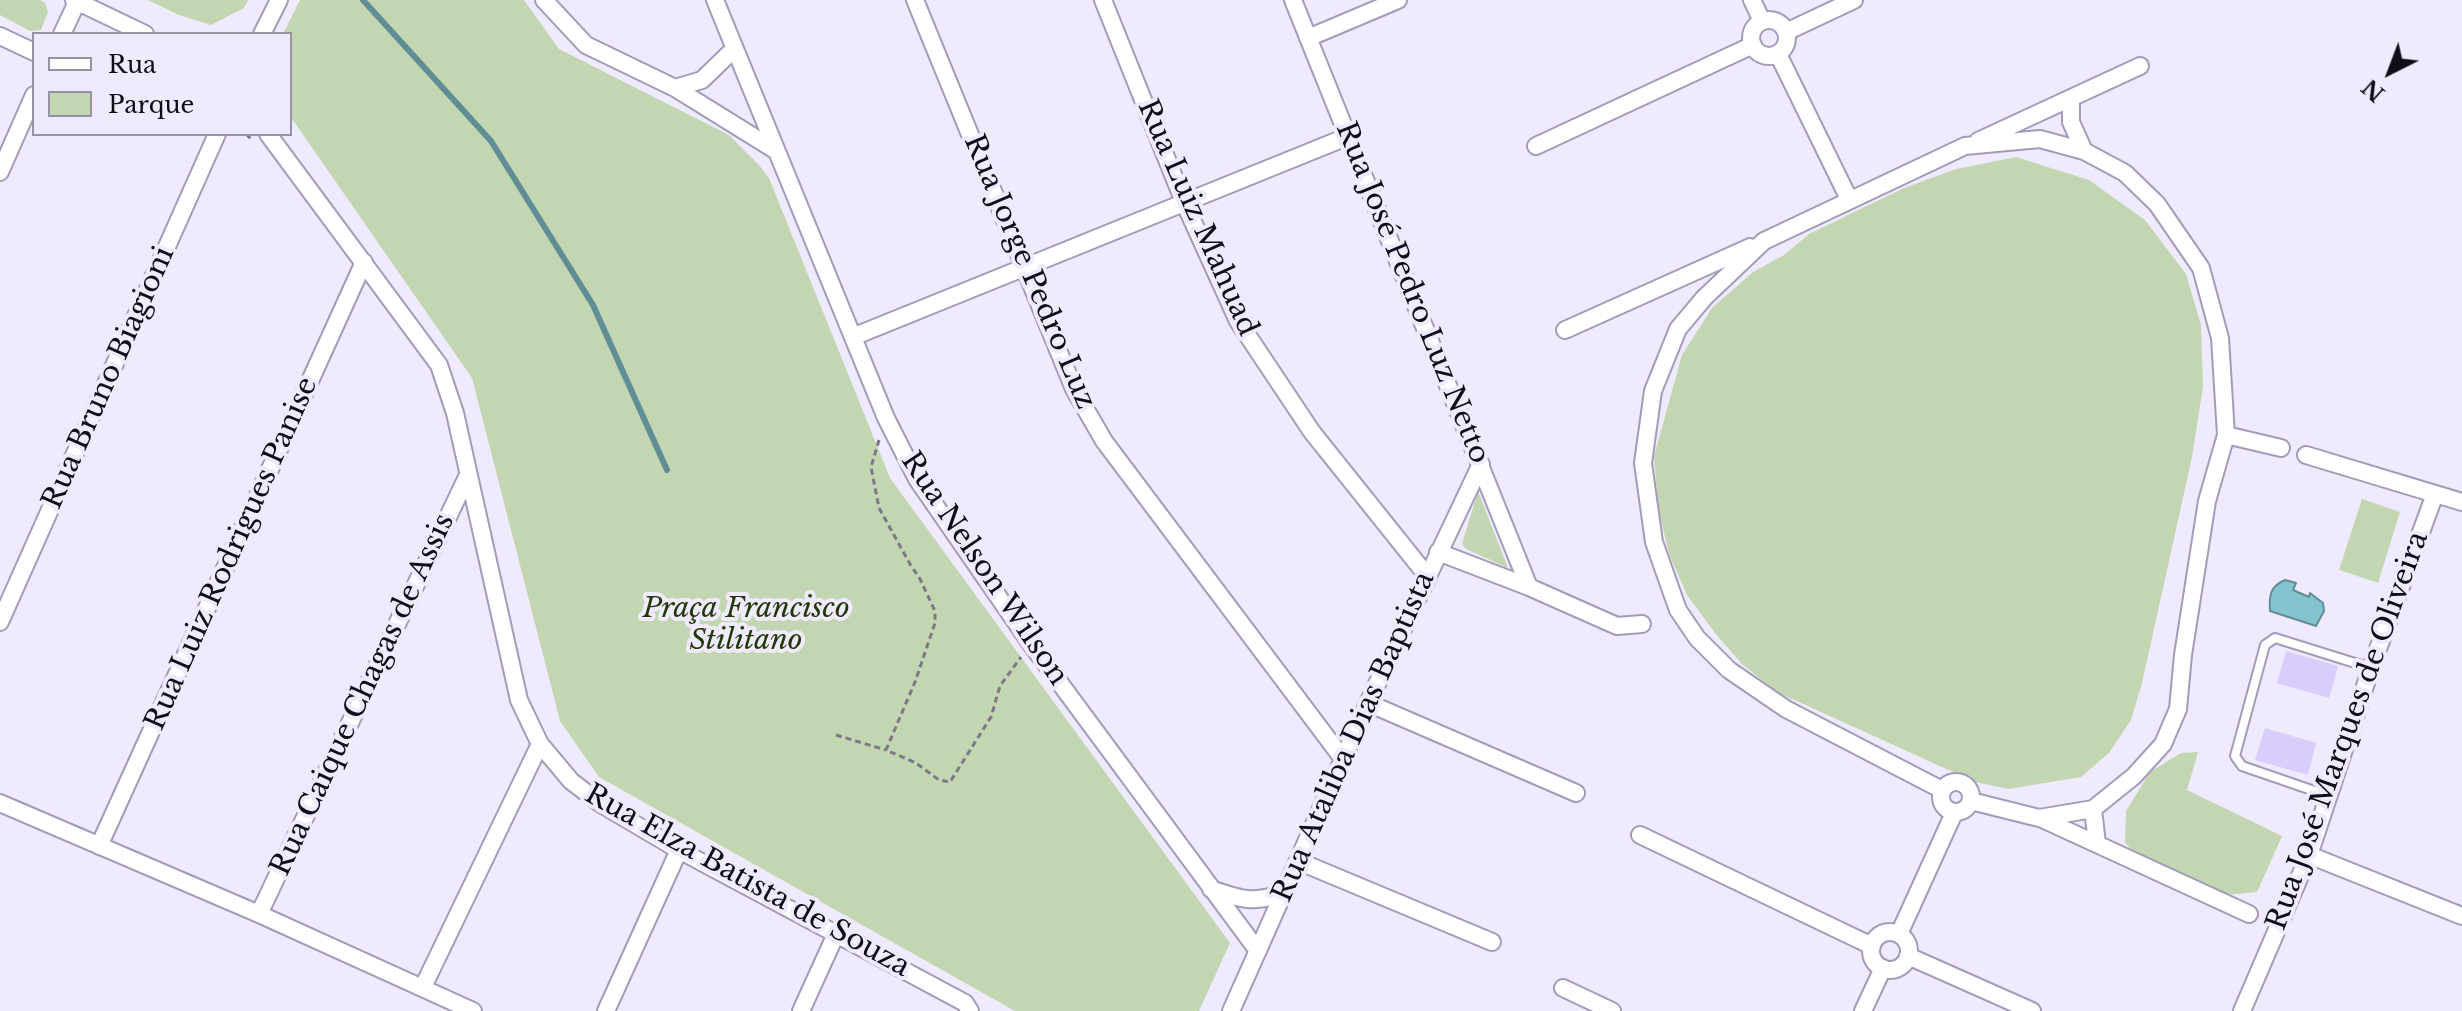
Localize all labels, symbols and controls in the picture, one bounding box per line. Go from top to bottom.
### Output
legend [32,32,292,136]
north arrow [2350,32,2430,112]
text: Rua [108,50,156,79]
text: N [2357,73,2390,107]
text: Parque [108,90,194,119]
street label: Rua Luiz Mahuad [1130,95,1264,341]
street label: Rua José Pedro Luz Netto [1328,117,1496,469]
street label: Rua Jorge Pedro Luz [956,130,1102,414]
street label: Rua Bruno Biagioni [36,242,182,514]
street label: Rua Luiz Rodrigues Panise [139,372,325,736]
street label: Rua Nelson Wilson [893,446,1075,692]
street label: Rua Caique Chagas de Assis [264,509,462,881]
street label: Rua José Marques de Oliveira [2260,527,2436,935]
street label: Rua Ataliba Dias Baptista [1266,567,1442,907]
park label: Praça Francisco Stilitano [642,592,850,658]
street label: Rua Elza Batista de Souza [579,778,915,984]

